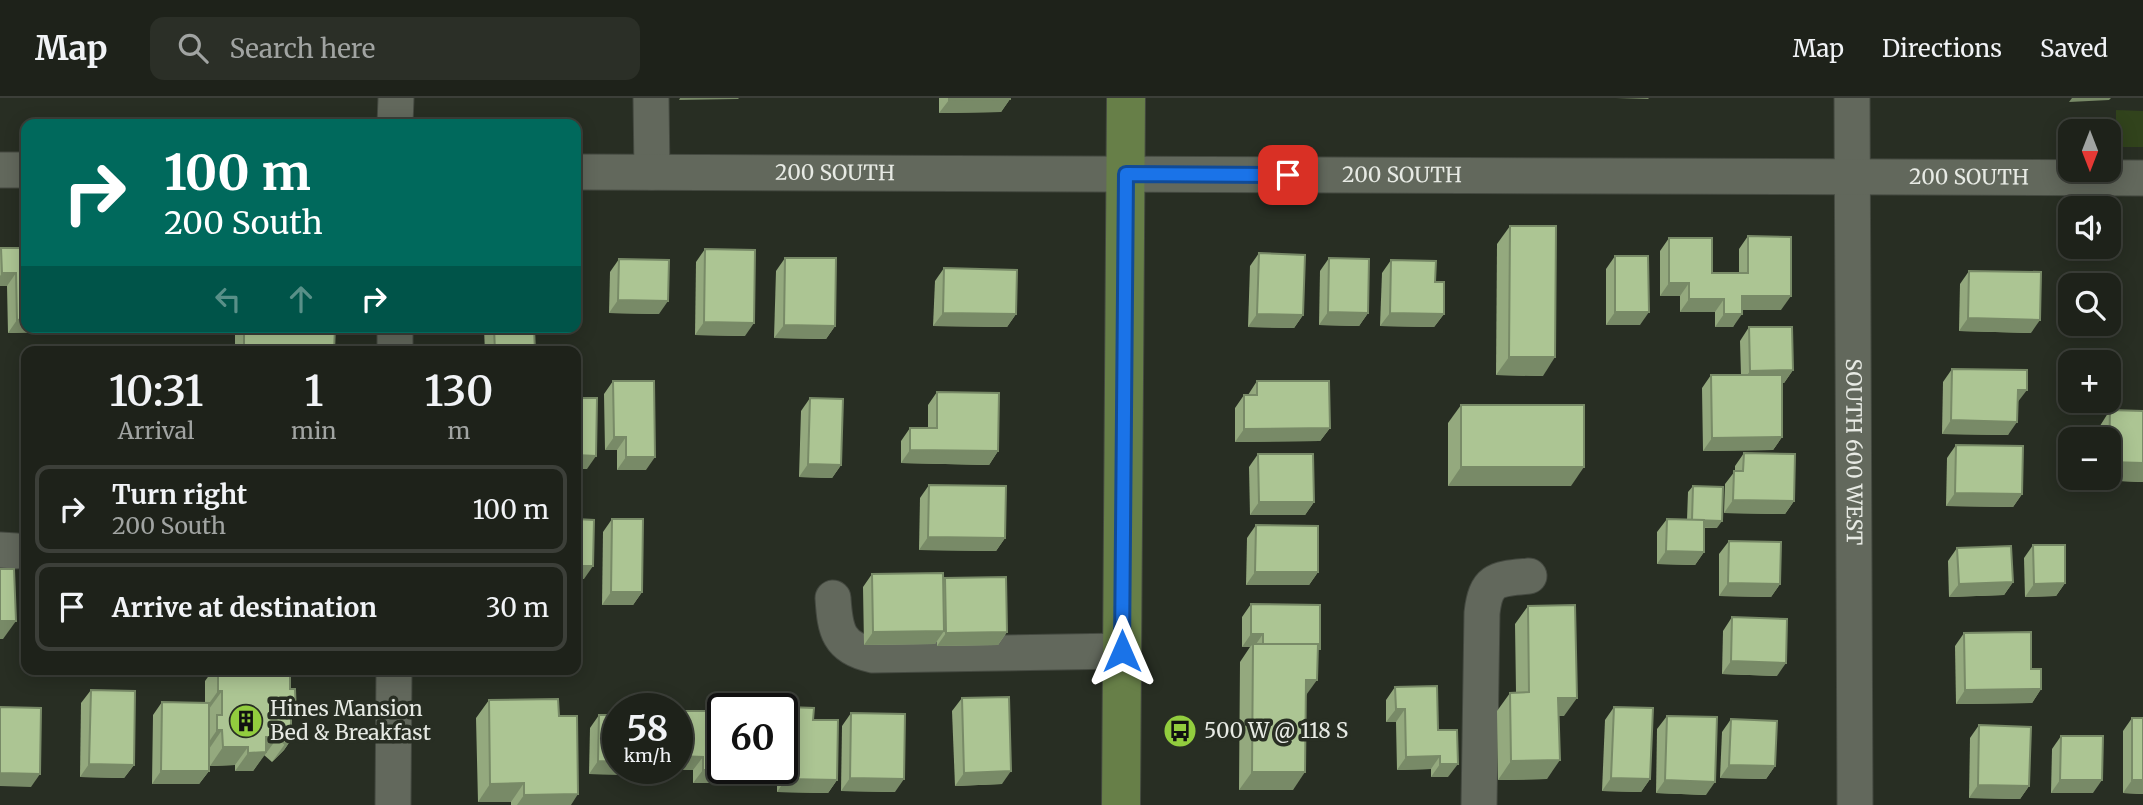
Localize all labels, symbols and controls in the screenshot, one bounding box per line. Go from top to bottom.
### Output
search box [150,17,640,80]
text: Map [35,28,108,69]
icon: search [174,29,212,67]
text: Search here [230,32,375,65]
text: Map [1793,33,1844,64]
text: Directions [1882,33,2002,64]
text: Saved [2040,33,2108,64]
north arrow [2058,119,2121,182]
map controls [2058,119,2121,490]
text: 100 m [164,142,311,203]
pin [1258,145,1318,205]
icon: right [49,147,140,238]
icon: arrive [1269,156,1307,194]
street label: 200 SOUTH [775,159,895,186]
street label: 200 SOUTH [1342,161,1462,188]
street label: 200 SOUTH [1909,163,2029,191]
button: sound [2058,196,2121,259]
text: 200 South [164,203,323,243]
button: search [2058,273,2121,336]
icon: left [209,280,247,318]
icon: ahead [282,280,320,318]
icon: right [355,280,393,318]
button: + [2058,350,2121,413]
street label: SOUTH 600 WEST [1840,359,1868,546]
text: 10:31 [109,365,203,417]
text: 1 [304,365,323,417]
text: 130 [424,365,493,417]
text: Arrival [118,416,194,445]
text: min [291,416,337,445]
text: m [447,416,470,445]
button: − [2058,427,2121,490]
text: Turn right [112,478,247,511]
icon: right [53,490,91,528]
text: 100 m [473,493,549,526]
text: 200 South [112,511,226,540]
icon: arrive [53,588,91,626]
text: Arrive at destination [112,591,377,624]
text: 30 m [486,591,549,624]
position arrow [1085,614,1159,688]
speed limit sign: 60 [707,693,798,784]
place label: Hines Mansion Bed & Breakfast [270,695,431,746]
building icon: Hines Mansion Bed & Breakfast [227,702,265,740]
text: 58 [627,707,668,751]
bus stop icon: 500 W @ 118 S [1161,712,1199,750]
place label: 500 W @ 118 S [1204,717,1348,744]
text: km/h [624,744,671,767]

